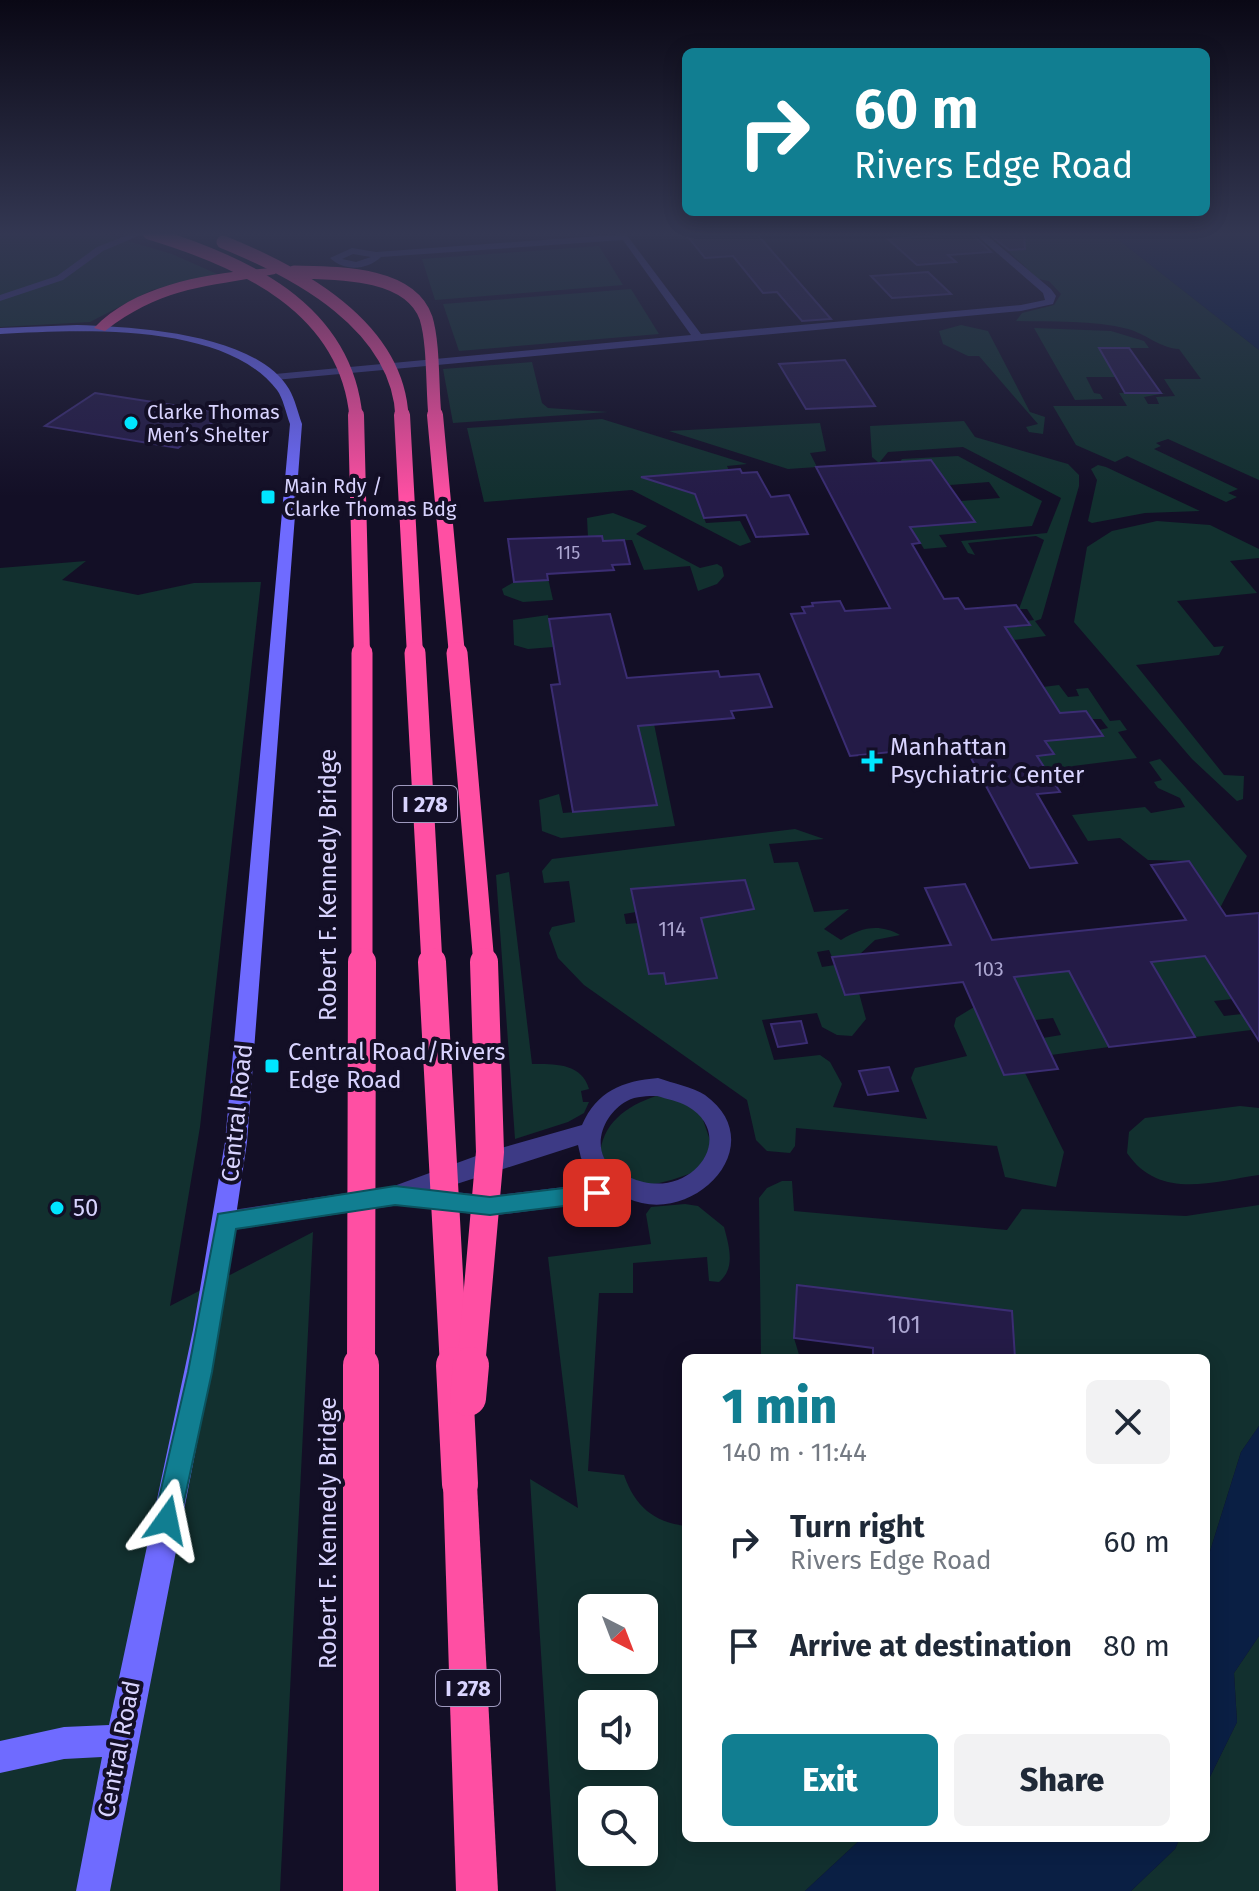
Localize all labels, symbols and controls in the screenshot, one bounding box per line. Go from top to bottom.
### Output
text: 60 m [854,76,979,143]
icon: right [722,80,826,184]
text: Rivers Edge Road [854,144,1133,188]
place label: Clarke Thomas Men’s Shelter [147,400,280,447]
marker: Clarke Thomas Men’s Shelter [122,414,140,432]
place label: Main Rdy / Clarke Thomas Bdg [284,474,457,521]
marker: Main Rdy / Clarke Thomas Bdg [259,488,277,506]
house number: 115 [556,542,580,564]
place label: Manhattan Psychiatric Center [890,733,1085,789]
street label: Robert F. Kennedy Bridge [314,749,342,1021]
marker: Manhattan Psychiatric Center [861,750,883,772]
road number: I 278 [393,786,457,822]
house number: 114 [658,917,686,941]
house number: 103 [974,957,1004,981]
place label: Central Road/Rivers Edge Road [288,1038,505,1094]
street label: Central Road [216,1043,258,1183]
marker: Central Road/Rivers Edge Road [263,1057,281,1075]
pin [563,1159,631,1227]
icon: arrive [575,1171,619,1215]
place label: 50 [73,1194,98,1222]
marker: 50 [48,1199,66,1217]
house number: 101 [887,1311,921,1339]
text: 1 min [722,1378,837,1436]
button: close [1086,1380,1170,1464]
street label: Robert F. Kennedy Bridge [314,1397,342,1669]
text: 140 m · 11:44 [722,1437,867,1468]
position arrow [125,1478,209,1562]
text: Turn right [790,1509,925,1545]
icon: right [722,1520,766,1564]
text: 60 m [1104,1524,1170,1560]
text: Rivers Edge Road [790,1545,992,1576]
north arrow [578,1594,658,1674]
map controls [578,1594,658,1866]
icon: arrive [722,1624,766,1668]
text: Arrive at destination [790,1628,1072,1664]
text: 80 m [1103,1628,1170,1664]
road number: I 278 [436,1670,500,1706]
street label: Central Road [92,1678,146,1820]
button: sound [578,1690,658,1770]
button: Exit [722,1734,938,1826]
button: Share [954,1734,1170,1826]
button: search [578,1786,658,1866]

